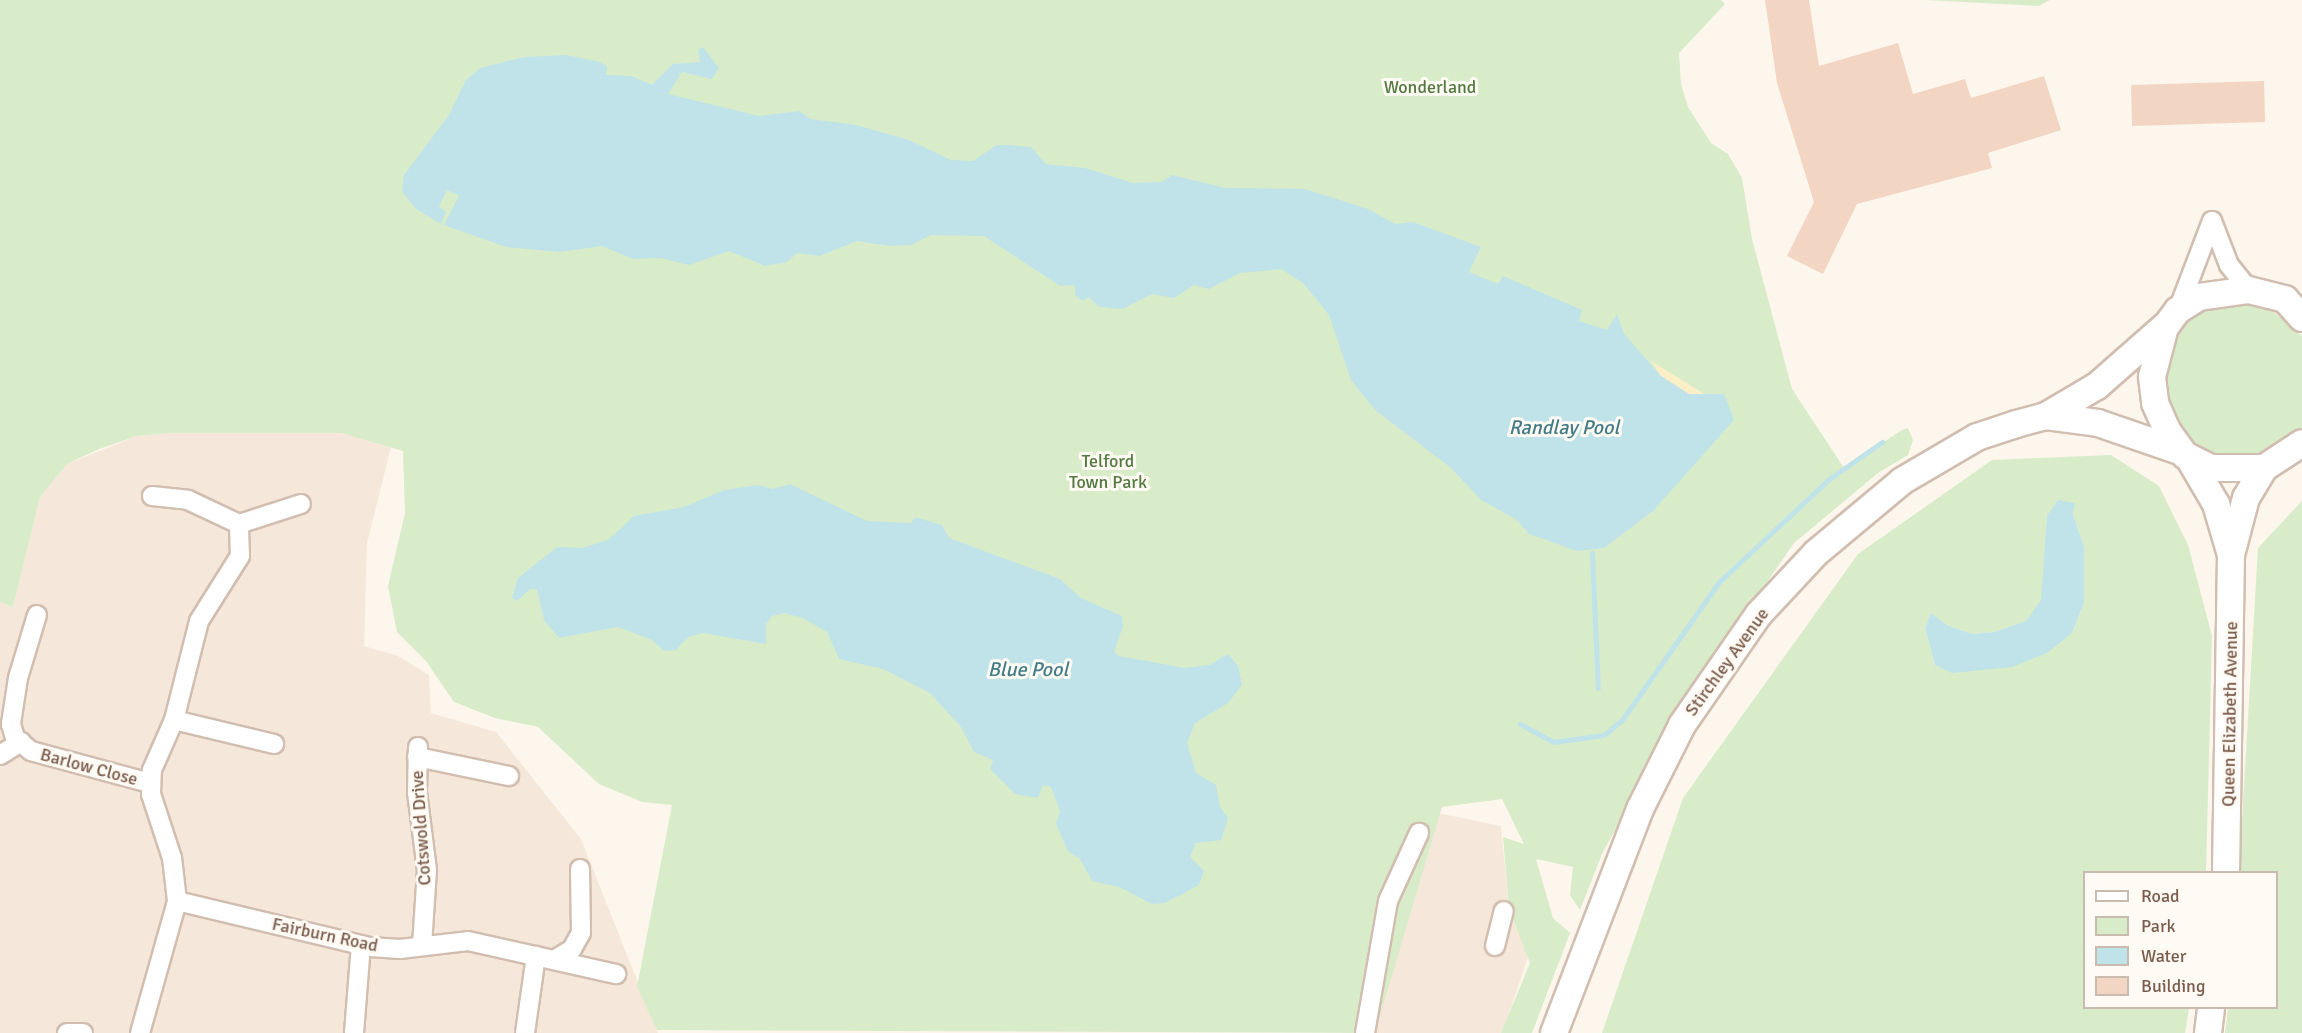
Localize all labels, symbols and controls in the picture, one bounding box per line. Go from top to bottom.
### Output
park label: Wonderland [1384,76,1476,98]
water label: Randlay Pool [1509,415,1619,439]
park label: Telford Town Park [1069,451,1147,494]
street label: Stirchley Avenue [1681,604,1773,720]
street label: Queen Elizabeth Avenue [2218,621,2242,807]
water label: Blue Pool [988,657,1068,681]
street label: Barlow Close [38,744,140,790]
street label: Cotswold Drive [406,770,436,886]
legend [2083,871,2278,1009]
text: Road [2141,885,2180,907]
street label: Fairburn Road [270,913,380,957]
text: Park [2141,915,2176,937]
text: Water [2141,945,2186,967]
text: Building [2141,975,2205,997]

